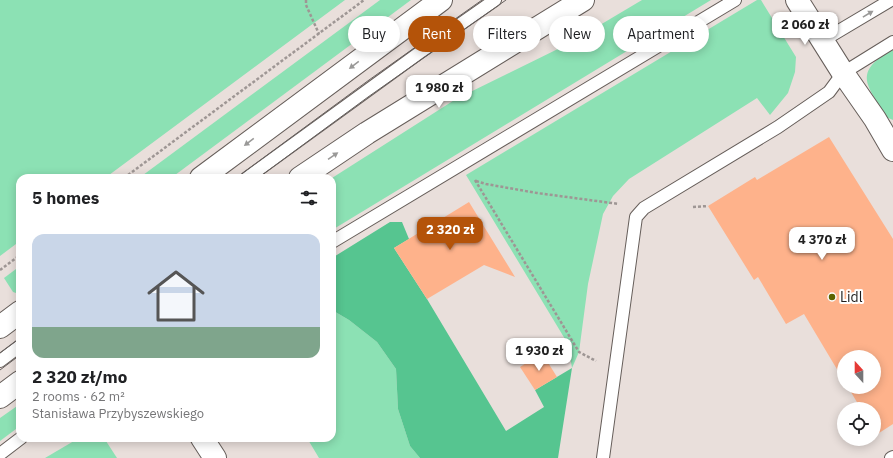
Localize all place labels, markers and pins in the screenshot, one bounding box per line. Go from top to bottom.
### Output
pin: 2 060 zł [764,12,846,46]
pin: 1 980 zł [398,75,480,109]
pin: 2 320 zł [409,217,491,251]
pin: 4 370 zł [781,227,863,261]
place label: Lidl [840,288,863,306]
marker: Lidl [827,292,837,302]
pin: 1 930 zł [498,338,580,372]

